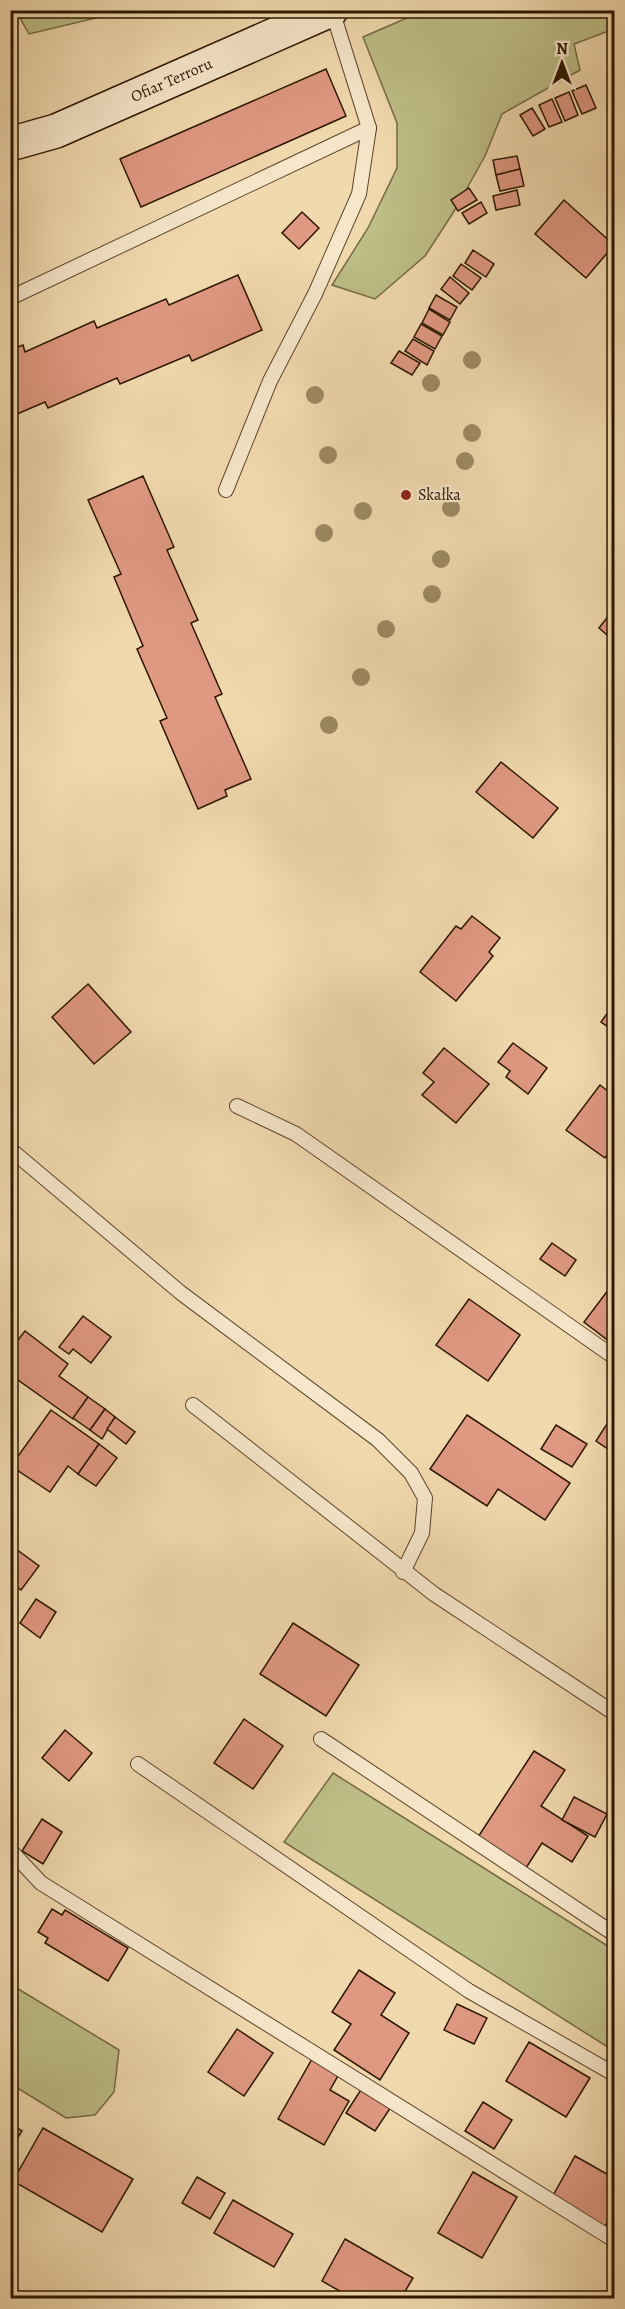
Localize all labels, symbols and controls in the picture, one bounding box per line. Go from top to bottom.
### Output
north arrow [532,33,592,93]
text: N [556,38,568,60]
street label: Ofiar Terroru [127,52,216,108]
place label: Skałka [418,484,461,506]
marker: Skałka [399,488,413,502]

